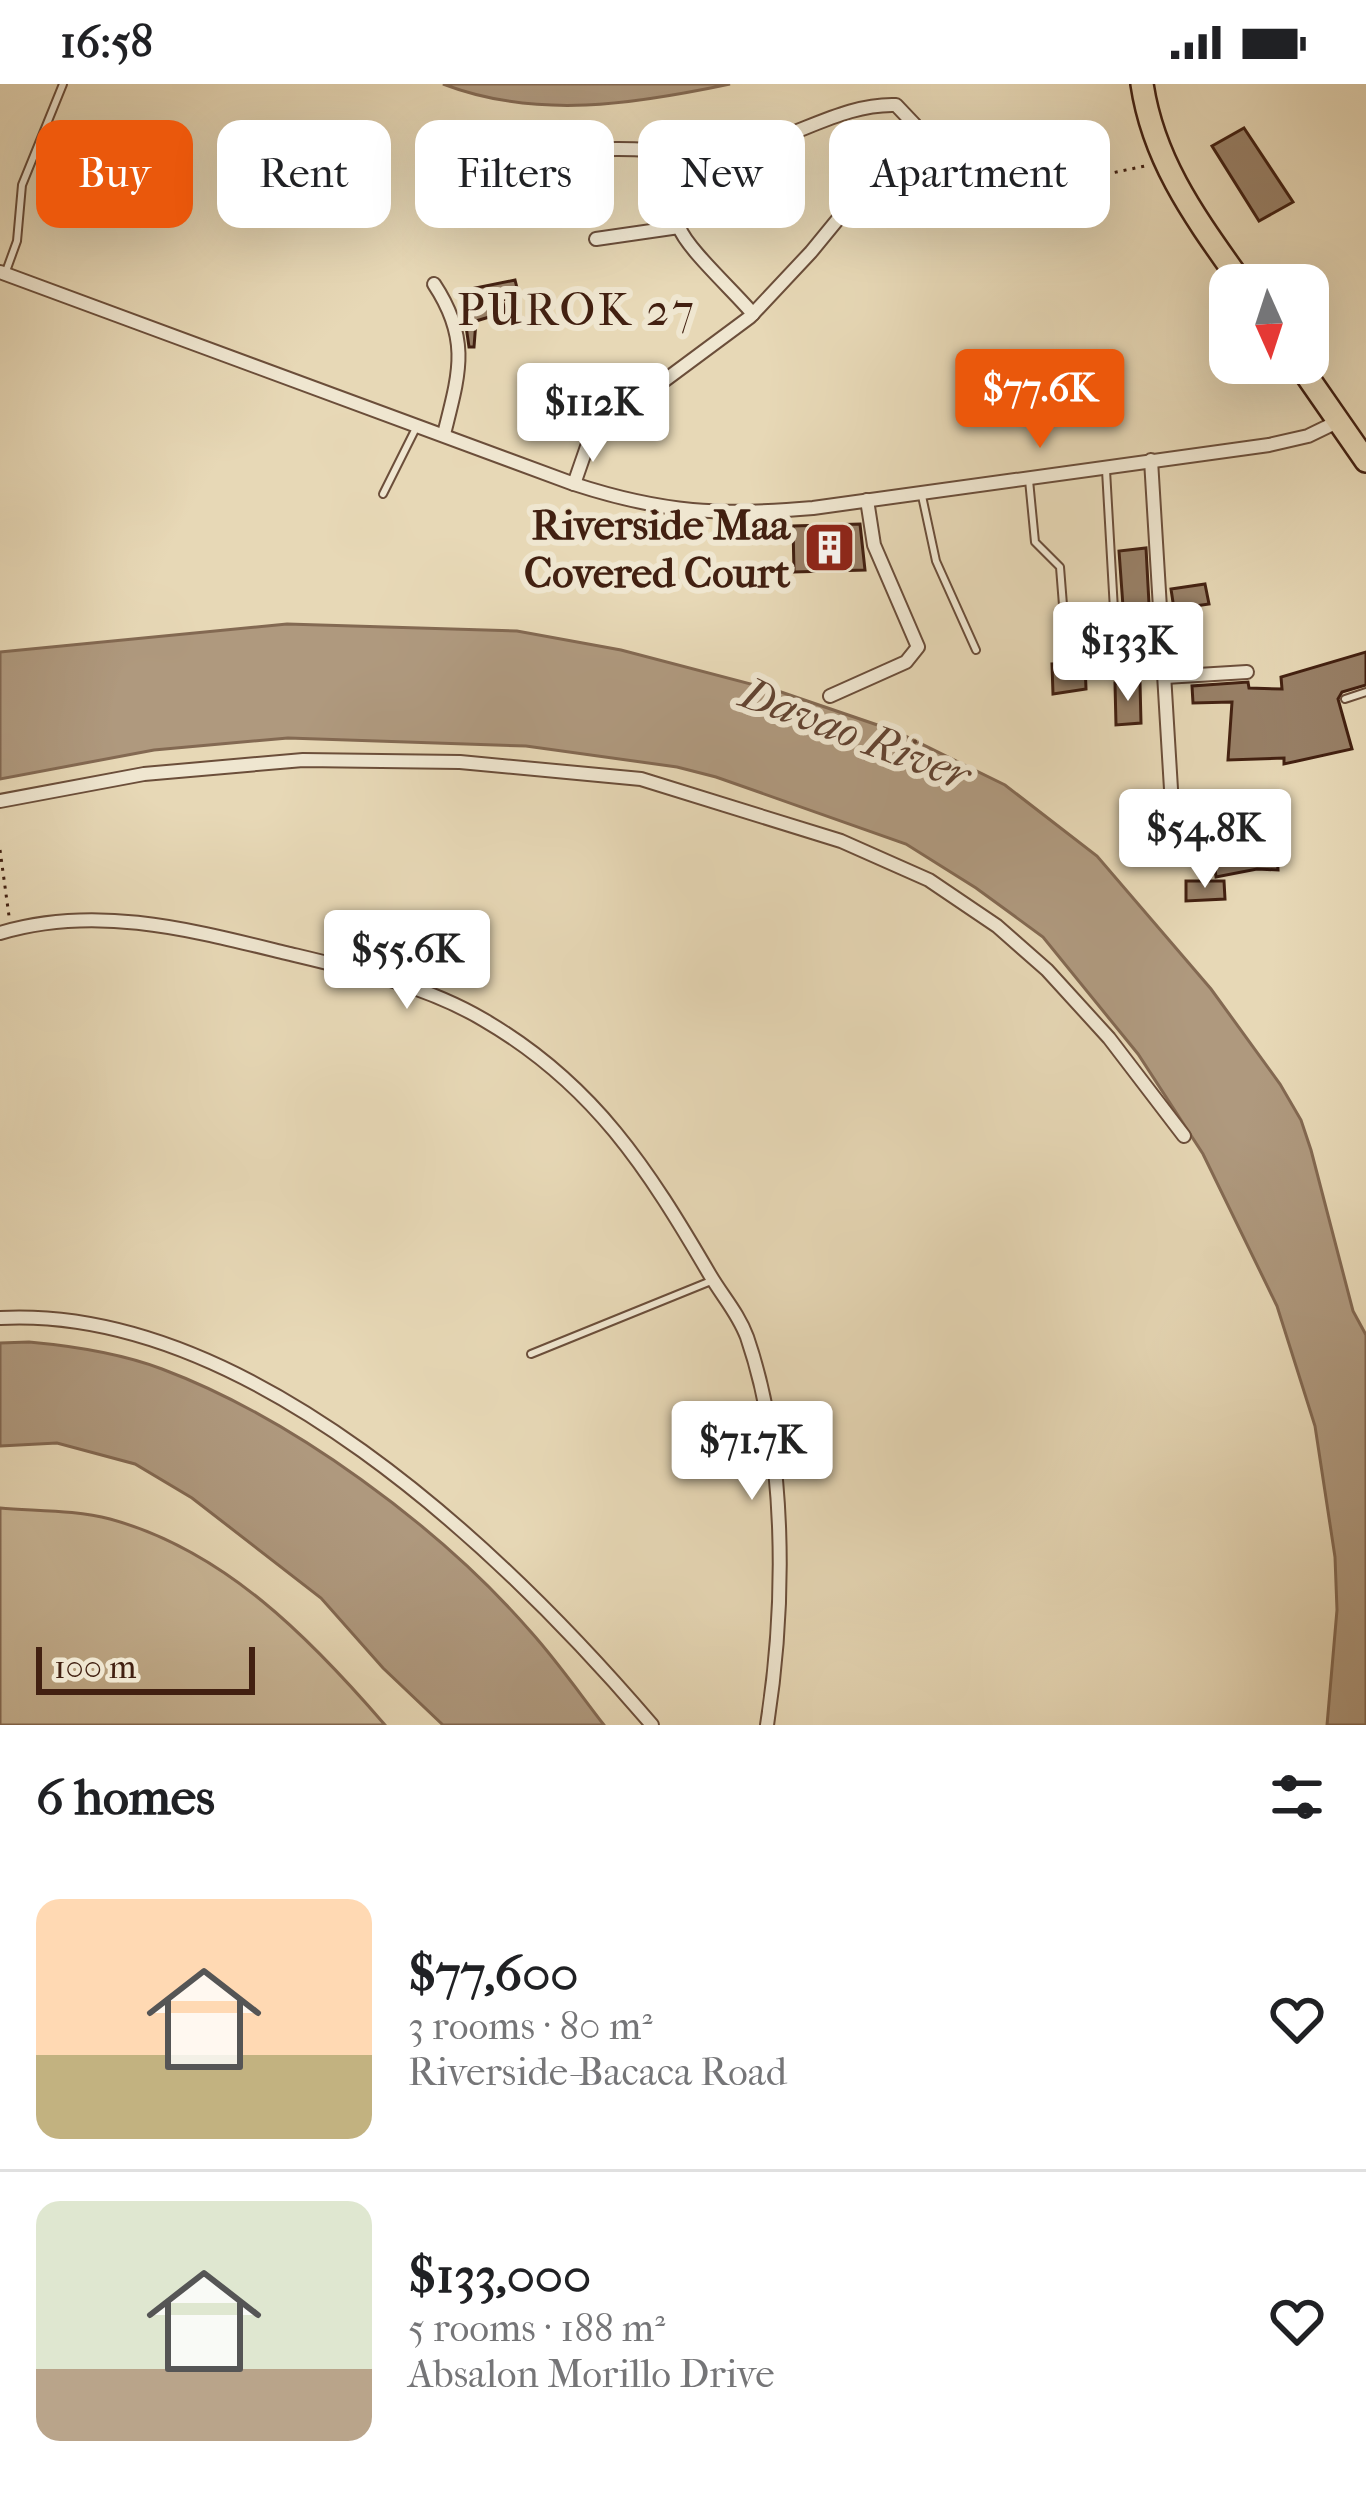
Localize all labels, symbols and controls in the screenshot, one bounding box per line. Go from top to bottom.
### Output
text: 16:58 [60,16,153,69]
chip: Buy [36,120,193,228]
chip: Rent [217,120,391,228]
chip: Filters [415,120,614,228]
chip: New [638,120,805,228]
chip: Apartment [829,120,1110,228]
north arrow [1209,264,1329,384]
map controls [1209,264,1329,384]
district label: PUROK 27 [457,284,697,337]
pin: $77.6K [942,349,1138,451]
pin: $112K [509,363,677,465]
text: $77.6K [982,365,1098,411]
text: $112K [544,379,642,425]
place label: Riverside Maa Covered Court [524,501,792,598]
building icon: Riverside Maa Covered Court [801,520,857,576]
pin: $133K [1044,602,1212,704]
text: $133K [1080,618,1176,664]
water label: Davao River [731,665,980,803]
pin: $54.8K [1107,789,1303,891]
text: $54.8K [1146,805,1264,851]
pin: $55.6K [309,910,505,1012]
text: $55.6K [351,926,463,972]
pin: $71.7K [654,1401,850,1503]
text: $71.7K [699,1417,805,1463]
scale bar [36,1641,255,1694]
text: 100 m [54,1648,137,1687]
icon: filters [1264,1764,1330,1830]
text: 6 homes [36,1767,215,1827]
text: $77,600 [408,1943,579,2003]
icon: home [132,1947,276,2091]
icon: heart [1264,1986,1330,2052]
text: 3 rooms · 80 m² [408,2003,652,2049]
text: Riverside-Bacaca Road [408,2049,787,2095]
text: $133,000 [408,2245,591,2305]
icon: home [132,2249,276,2393]
icon: heart [1264,2288,1330,2354]
text: 5 rooms · 188 m² [408,2305,665,2351]
text: Absalon Morillo Drive [408,2351,775,2397]

